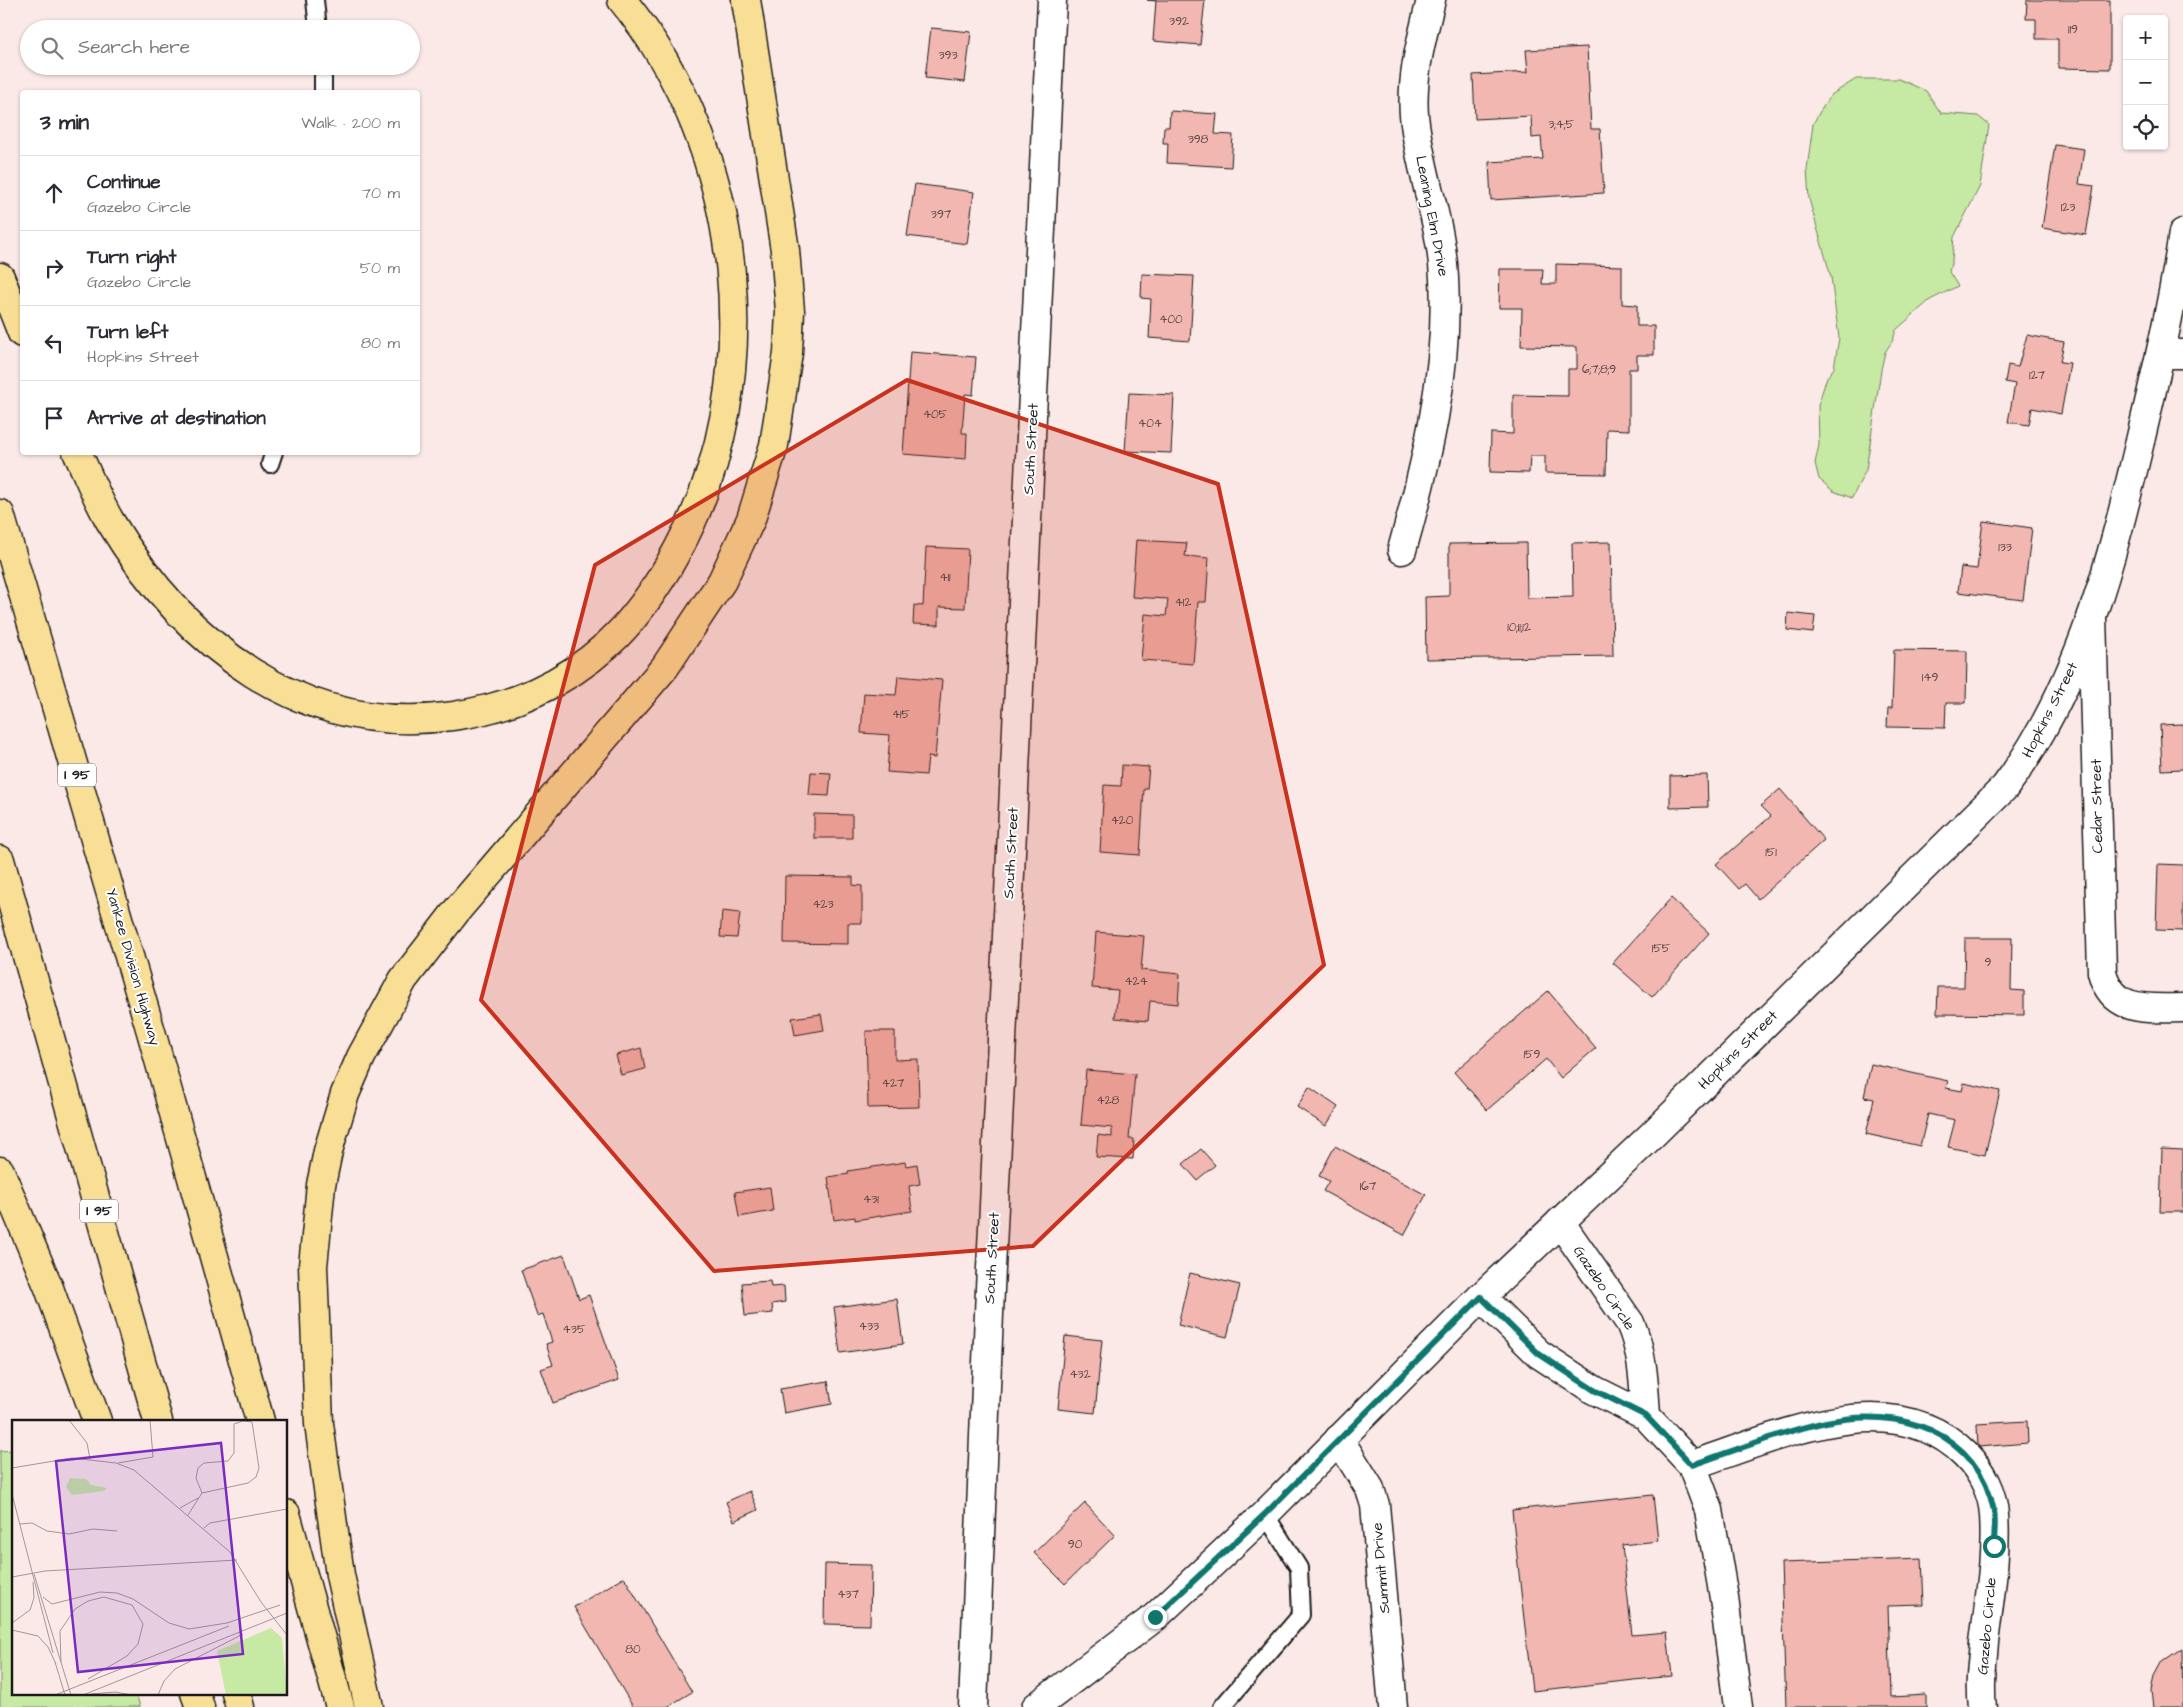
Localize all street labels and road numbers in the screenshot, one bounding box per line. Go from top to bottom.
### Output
street label: Leaning Elm Drive [1409,154,1454,278]
street label: South Street [1018,403,1044,495]
street label: Hopkins Street [2017,659,2083,761]
street label: Cedar Street [2086,759,2108,853]
road number: I 95 [58,764,96,786]
street label: South Street [998,807,1024,899]
street label: Yankee Division Highway [99,886,166,1048]
street label: Hopkins Street [1694,1006,1782,1094]
road number: I 95 [80,1200,118,1222]
street label: South Street [979,1212,1005,1304]
street label: Gazebo Circle [1568,1242,1640,1334]
street label: Summit Drive [1367,1522,1395,1614]
street label: Gazebo Circle [1972,1576,2002,1676]

